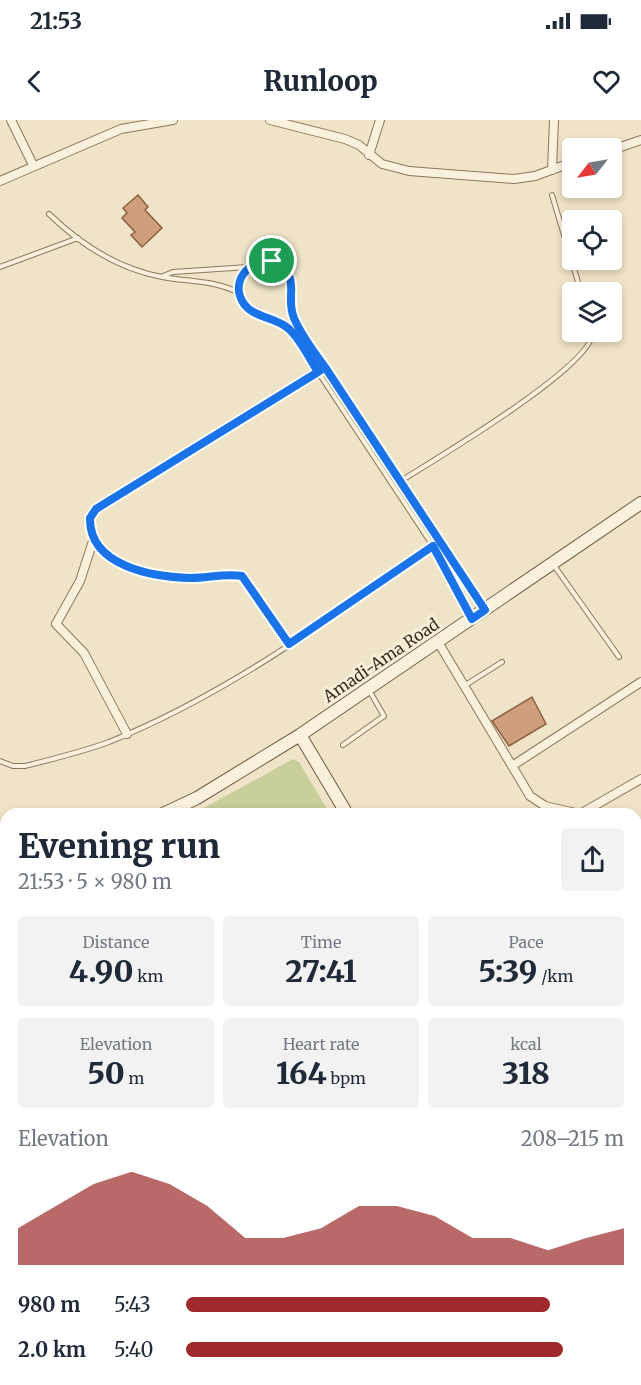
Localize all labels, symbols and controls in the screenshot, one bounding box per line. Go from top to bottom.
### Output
text: 21:53 [30,7,82,35]
text: Runloop [263,64,378,98]
icon: back [18,65,51,98]
icon: heart [590,65,623,98]
north arrow [562,138,622,198]
map controls [562,138,622,342]
button: locate [562,210,622,270]
pin [246,235,297,286]
icon: arrive [255,244,288,277]
button: layers [562,282,622,342]
street label: Amadi-Ama Road [318,614,443,707]
text: Evening run [18,826,220,867]
button: share [561,828,624,891]
text: 21:53 · 5 × 980 m [18,869,172,894]
text: Distance [83,932,149,952]
text: Time [301,932,341,952]
text: Pace [509,932,544,952]
text: 4.90 [69,952,133,990]
text: 27:41 [285,952,357,990]
text: 5:39 [479,952,537,990]
text: km [133,966,163,986]
text: /km [537,966,573,986]
text: Elevation [80,1034,152,1054]
text: Heart rate [283,1034,359,1054]
text: kcal [510,1034,542,1054]
text: 50 [88,1054,125,1092]
text: 164 [276,1054,327,1092]
text: 318 [502,1054,550,1092]
text: m [125,1068,144,1088]
text: bpm [327,1068,366,1088]
text: Elevation [18,1126,109,1151]
text: 208–215 m [521,1126,624,1151]
text: 980 m [18,1292,80,1317]
text: 5:43 [114,1292,151,1317]
text: 2.0 km [18,1337,86,1362]
text: 5:40 [114,1337,154,1362]

